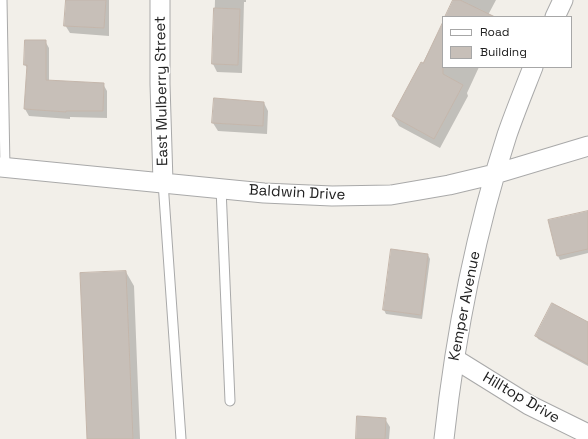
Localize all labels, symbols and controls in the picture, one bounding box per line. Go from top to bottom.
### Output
street label: East Mulberry Street [152,16,172,166]
legend [442,16,572,68]
text: Road [480,24,509,40]
text: Building [480,44,527,60]
street label: Baldwin Drive [248,181,346,205]
street label: Kemper Avenue [446,249,484,363]
street label: Hilltop Drive [479,369,563,427]

